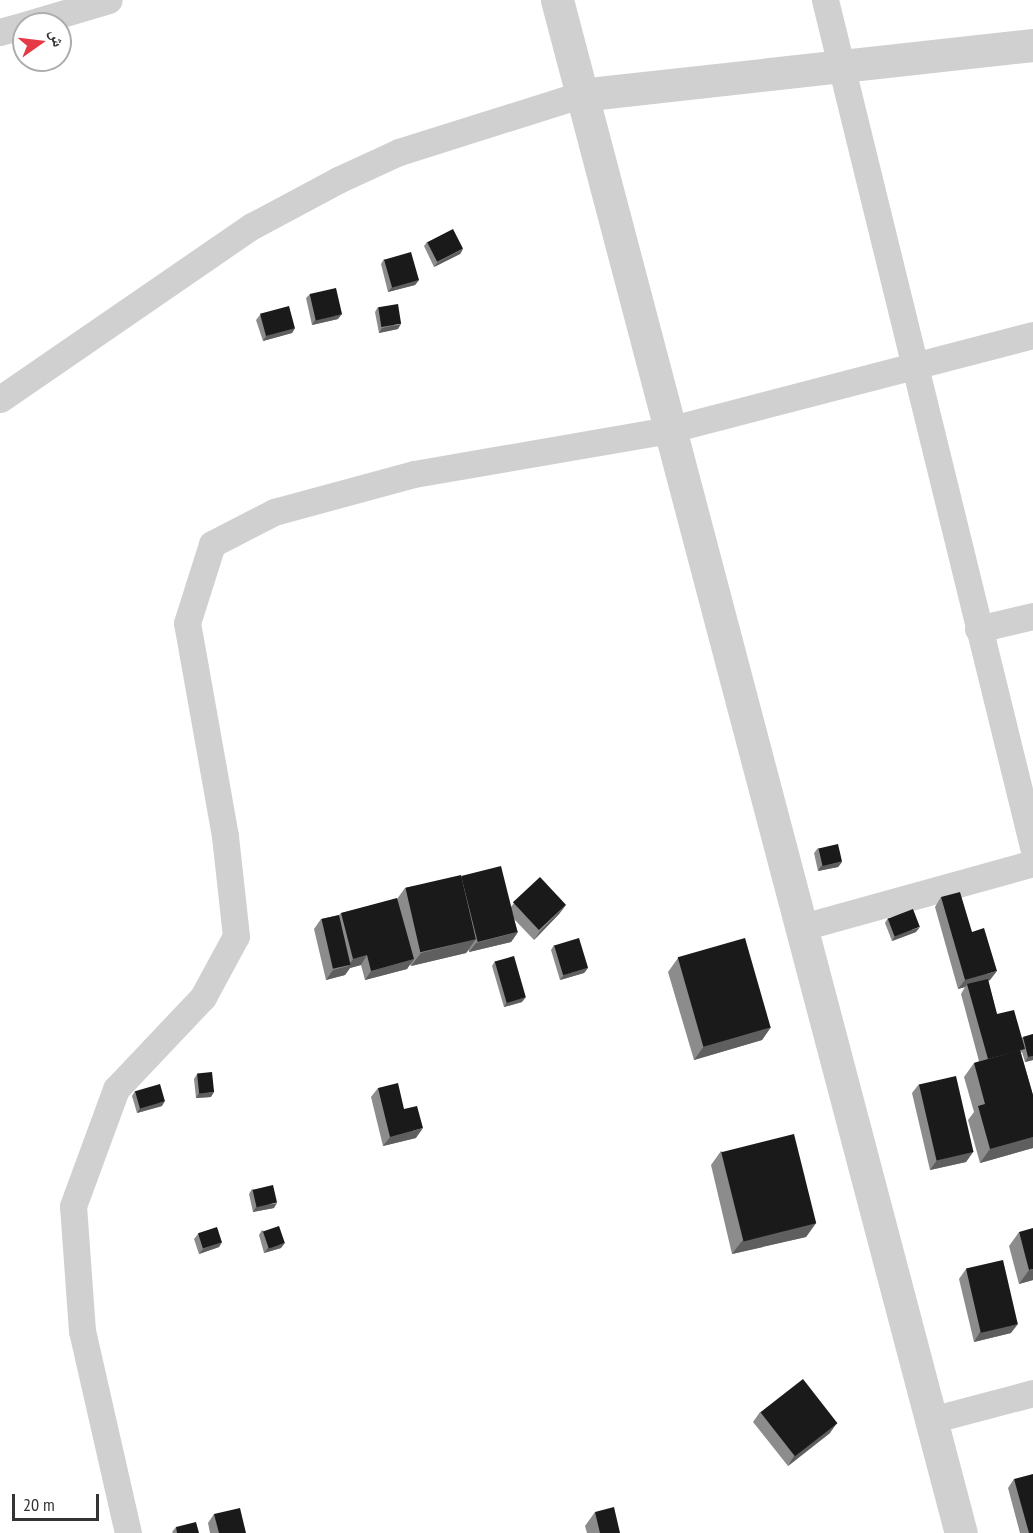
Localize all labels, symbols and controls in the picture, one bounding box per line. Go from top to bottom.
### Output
north arrow [12,12,72,72]
text: ش [46,27,69,49]
scale bar [15,1482,102,1520]
text: 20 m [23,1493,55,1516]

